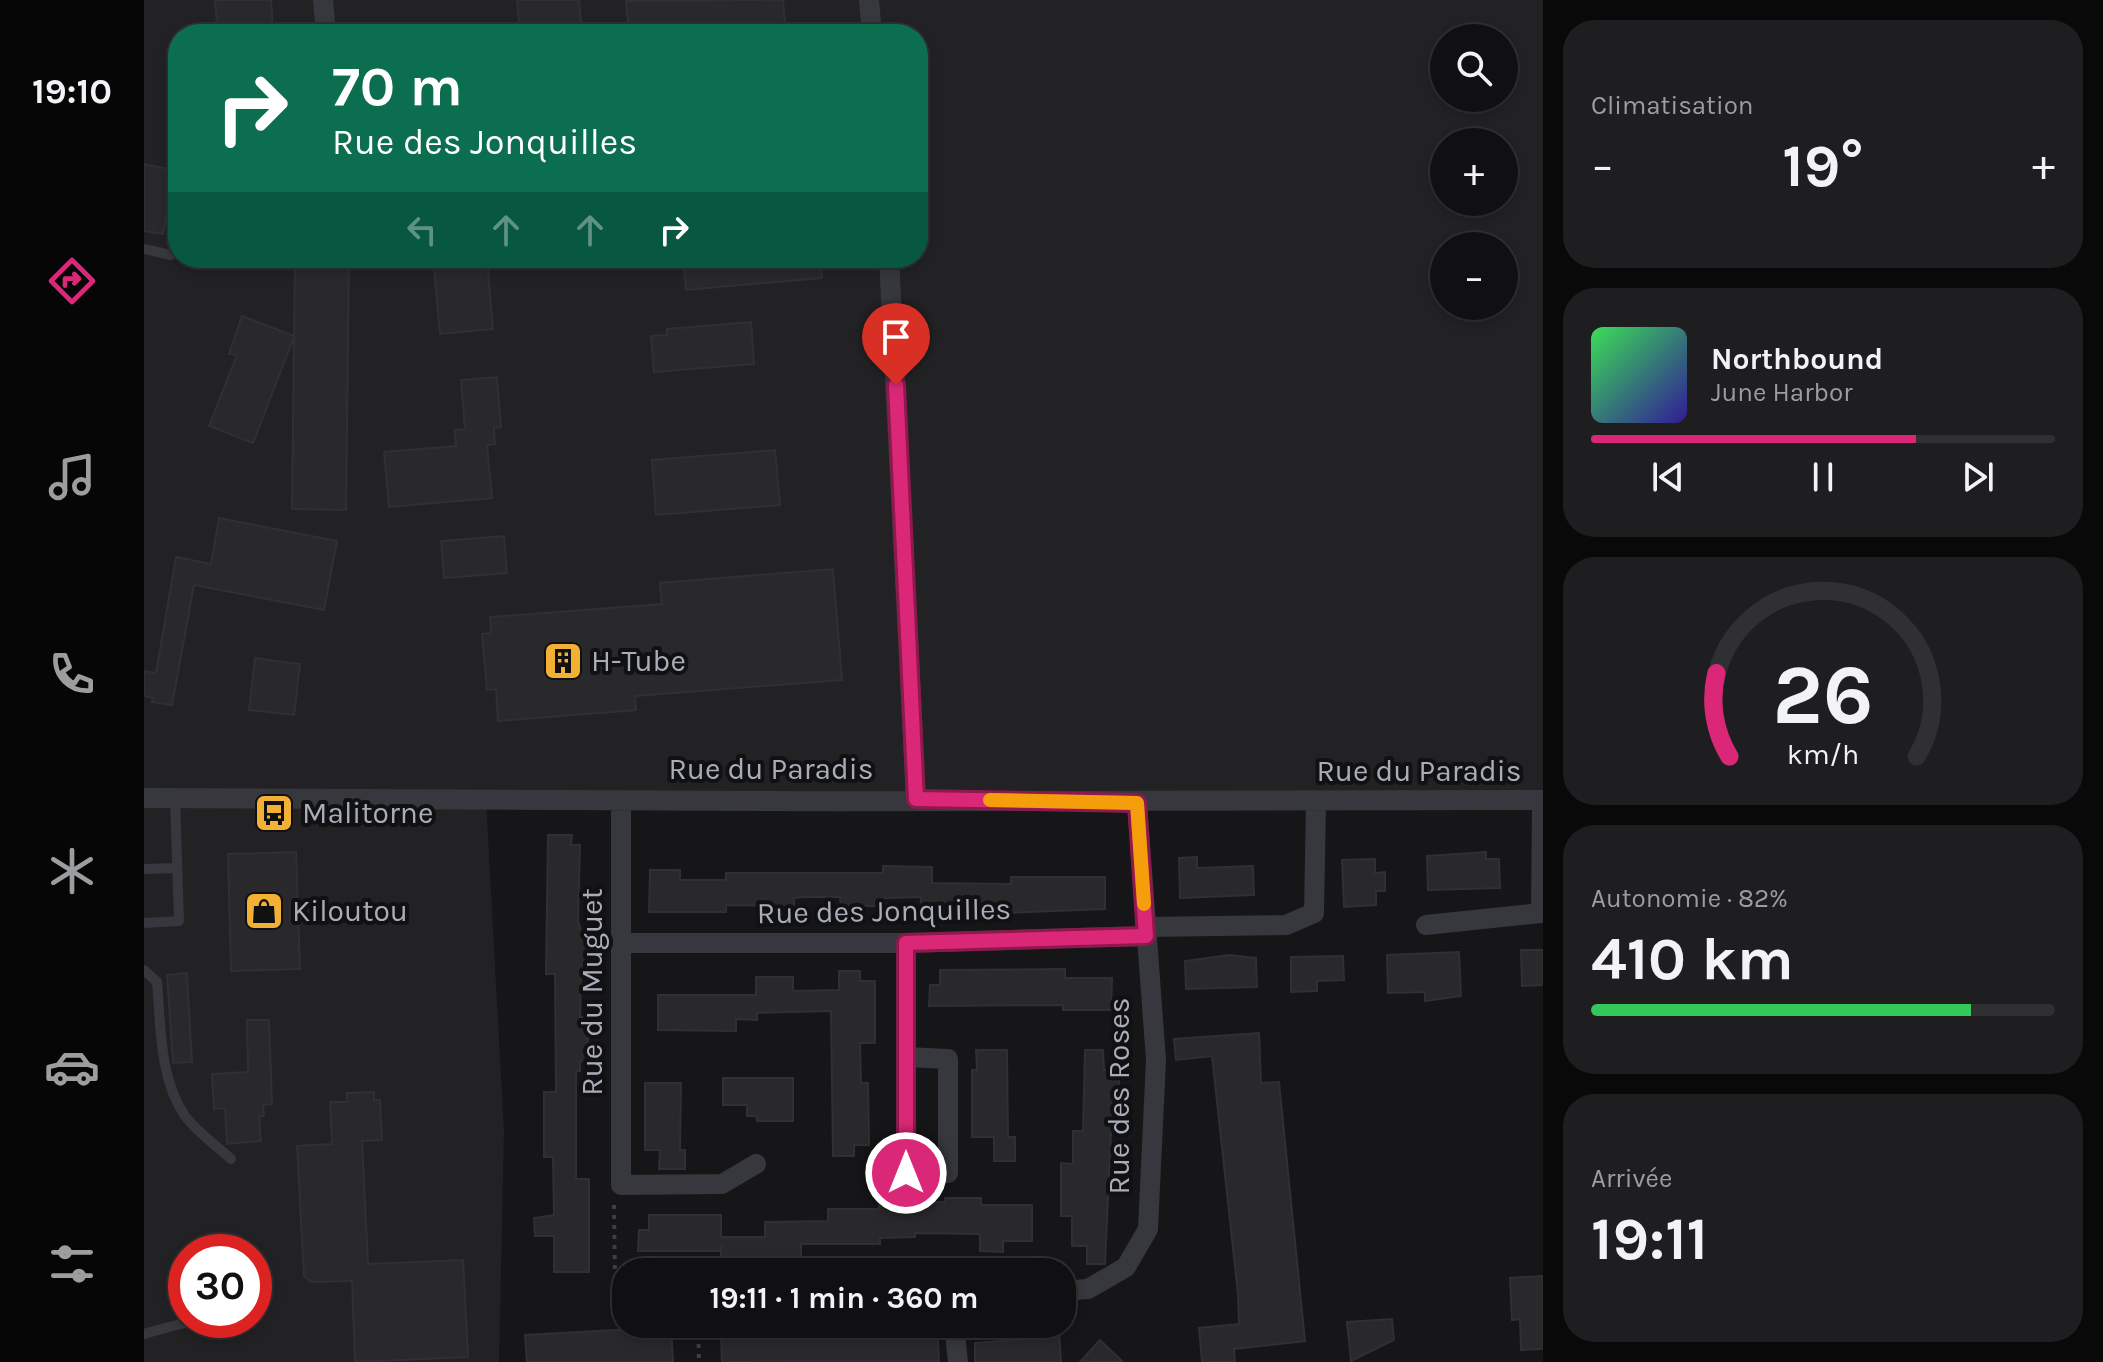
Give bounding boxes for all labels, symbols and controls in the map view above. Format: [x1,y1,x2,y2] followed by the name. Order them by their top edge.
[1430,24,1518,320] map controls
[1430,24,1518,112] button: search
[332,54,463,119] text: 70 m
[200,56,304,160] icon: right
[32,70,112,112] text: 19:10
[1591,90,1754,121] text: Climatisation
[332,121,637,163] text: Rue des Jonquilles
[1430,128,1518,216] button: +
[1782,131,1864,201] text: 19°
[1591,140,1614,191] text: −
[2032,140,2055,191] text: +
[400,208,444,252] icon: left
[484,208,528,252] icon: ahead
[568,208,612,252] icon: ahead
[652,208,696,252] icon: right
[1430,232,1518,320] button: −
[44,253,100,309] icon: directions
[862,303,930,385] pin
[874,315,918,359] icon: arrive
[1711,341,1883,377] text: Northbound
[1711,377,1853,408] text: June Harbor
[44,449,100,505] icon: music
[1646,455,1690,499] icon: previous
[1801,455,1845,499] icon: pause
[1956,455,2000,499] icon: next
[542,640,584,682] building icon: H-Tube
[591,643,686,679] place label: H-Tube
[44,646,100,702] icon: phone
[1773,647,1873,744] text: 26
[1787,738,1859,771] text: km/h
[668,751,874,787] street label: Rue du Paradis
[1316,753,1522,789] street label: Rue du Paradis
[253,792,295,834] bus stop icon: Malitorne
[302,795,433,831] place label: Malitorne
[44,843,100,899] icon: climate
[1591,883,1788,914] text: Autonomie · 82%
[574,888,610,1096] street label: Rue du Muguet
[243,890,285,932] shop icon: Kiloutou
[757,891,1011,931] street label: Rue des Jonquilles
[292,893,408,929] place label: Kiloutou
[1591,924,1794,994] text: 410 km
[1101,998,1137,1194] street label: Rue des Roses
[44,1039,100,1095] icon: car
[864,1131,948,1215] position arrow
[1591,1163,1672,1194] text: Arrivée
[1591,1204,1708,1274] text: 19:11
[168,1234,272,1338] speed limit sign: 30
[44,1236,100,1292] icon: filters
[710,1280,978,1316] text: 19:11 · 1 min · 360 m

